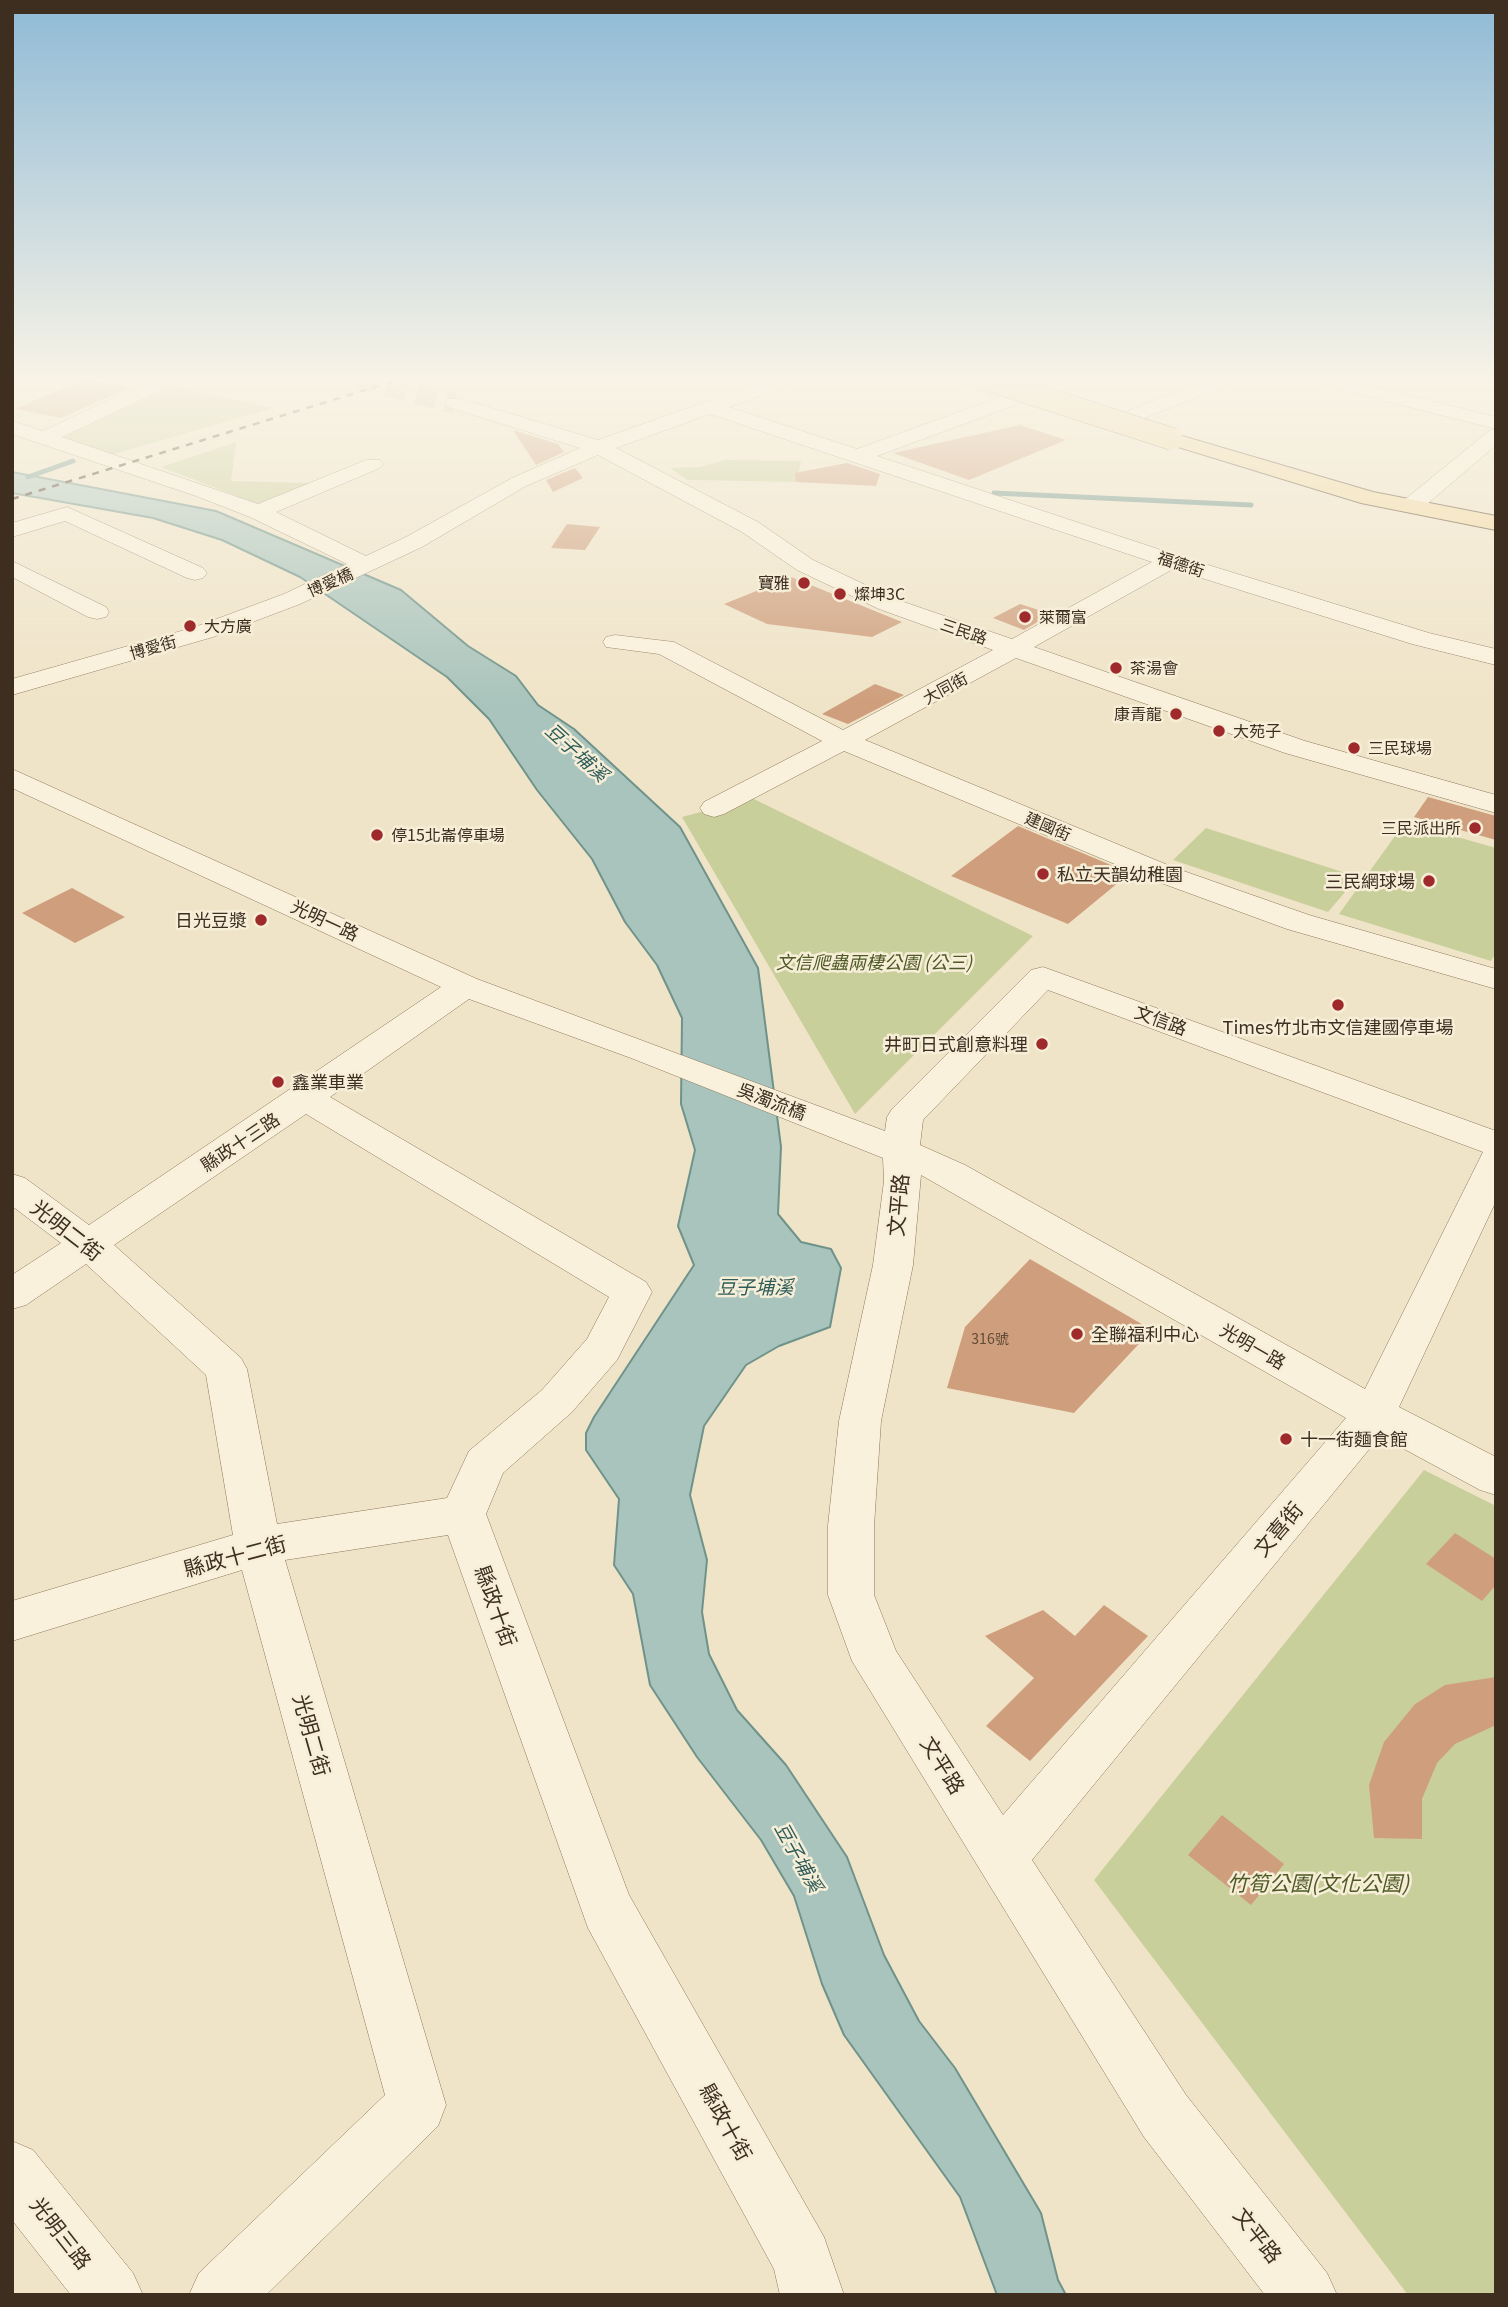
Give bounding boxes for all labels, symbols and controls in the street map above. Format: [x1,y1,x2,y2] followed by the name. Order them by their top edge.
[1155,547,1207,581] street label: 福德街
[304,563,356,601] street label: 博愛橋
[758,573,790,593] place label: 寶雅
[796,575,812,591] marker: 寶雅
[854,584,905,604] place label: 燦坤3C
[832,586,848,602] marker: 燦坤3C
[1039,607,1087,627] place label: 萊爾富
[1017,609,1033,625] marker: 萊爾富
[938,614,990,648] street label: 三民路
[204,616,252,636] place label: 大方廣
[182,618,198,634] marker: 大方廣
[127,631,179,663] street label: 博愛街
[1130,658,1178,678] place label: 茶湯會
[1108,660,1124,676] marker: 茶湯會
[919,668,971,708] street label: 大同街
[1114,704,1162,724] place label: 康青龍
[1168,706,1184,722] marker: 康青龍
[541,718,613,786] water label: 豆子埔溪
[1233,721,1281,741] place label: 大苑子
[1211,723,1227,739] marker: 大苑子
[1368,738,1432,758] place label: 三民球場
[1346,740,1362,756] marker: 三民球場
[1022,808,1074,844] street label: 建國街
[1381,818,1461,838] place label: 三民派出所
[1467,820,1483,836] marker: 三民派出所
[391,825,505,845] place label: 停15北崙停車場
[369,827,385,843] marker: 停15北崙停車場
[1057,863,1183,885] place label: 私立天韻幼稚園
[1035,866,1051,882] marker: 私立天韻幼稚園
[1325,870,1415,892] place label: 三民網球場
[1421,873,1437,889] marker: 三民網球場
[288,895,362,945] street label: 光明一路
[175,909,247,931] place label: 日光豆漿
[253,912,269,928] marker: 日光豆漿
[776,951,972,973] park label: 文信爬蟲兩棲公園 (公三)
[1330,997,1346,1013] marker: Times竹北市文信建國停車場
[1132,1001,1190,1039] street label: 文信路
[1223,1016,1453,1038] place label: Times竹北市文信建國停車場
[884,1033,1028,1055] place label: 井町日式創意料理
[1034,1036,1050,1052] marker: 井町日式創意料理
[292,1071,364,1093] place label: 鑫業車業
[270,1074,286,1090] marker: 鑫業車業
[735,1078,809,1124] street label: 吳濁流橋
[197,1108,283,1176] street label: 縣政十三路
[883,1173,913,1237] street label: 文平路
[26,1194,108,1266] street label: 光明二街
[717,1276,793,1298] water label: 豆子埔溪
[1216,1319,1290,1373] street label: 光明一路
[1091,1323,1199,1345] place label: 全聯福利中心
[1069,1326,1085,1342] marker: 全聯福利中心
[971,1331,1009,1347] house number: 316號
[1300,1428,1408,1450] place label: 十一街麵食館
[1278,1431,1294,1447] marker: 十一街麵食館
[1248,1497,1308,1561] street label: 文喜街
[181,1530,289,1582] street label: 縣政十二街
[470,1562,522,1650] street label: 縣政十街
[288,1691,336,1779] street label: 光明二街
[916,1732,970,1798] street label: 文平路
[771,1818,827,1896] water label: 豆子埔溪
[1227,1870,1409,1896] park label: 竹筍公園(文化公園)
[695,2079,757,2165] street label: 縣政十街
[25,2192,97,2274] street label: 光明三路
[1229,2202,1287,2268] street label: 文平路

